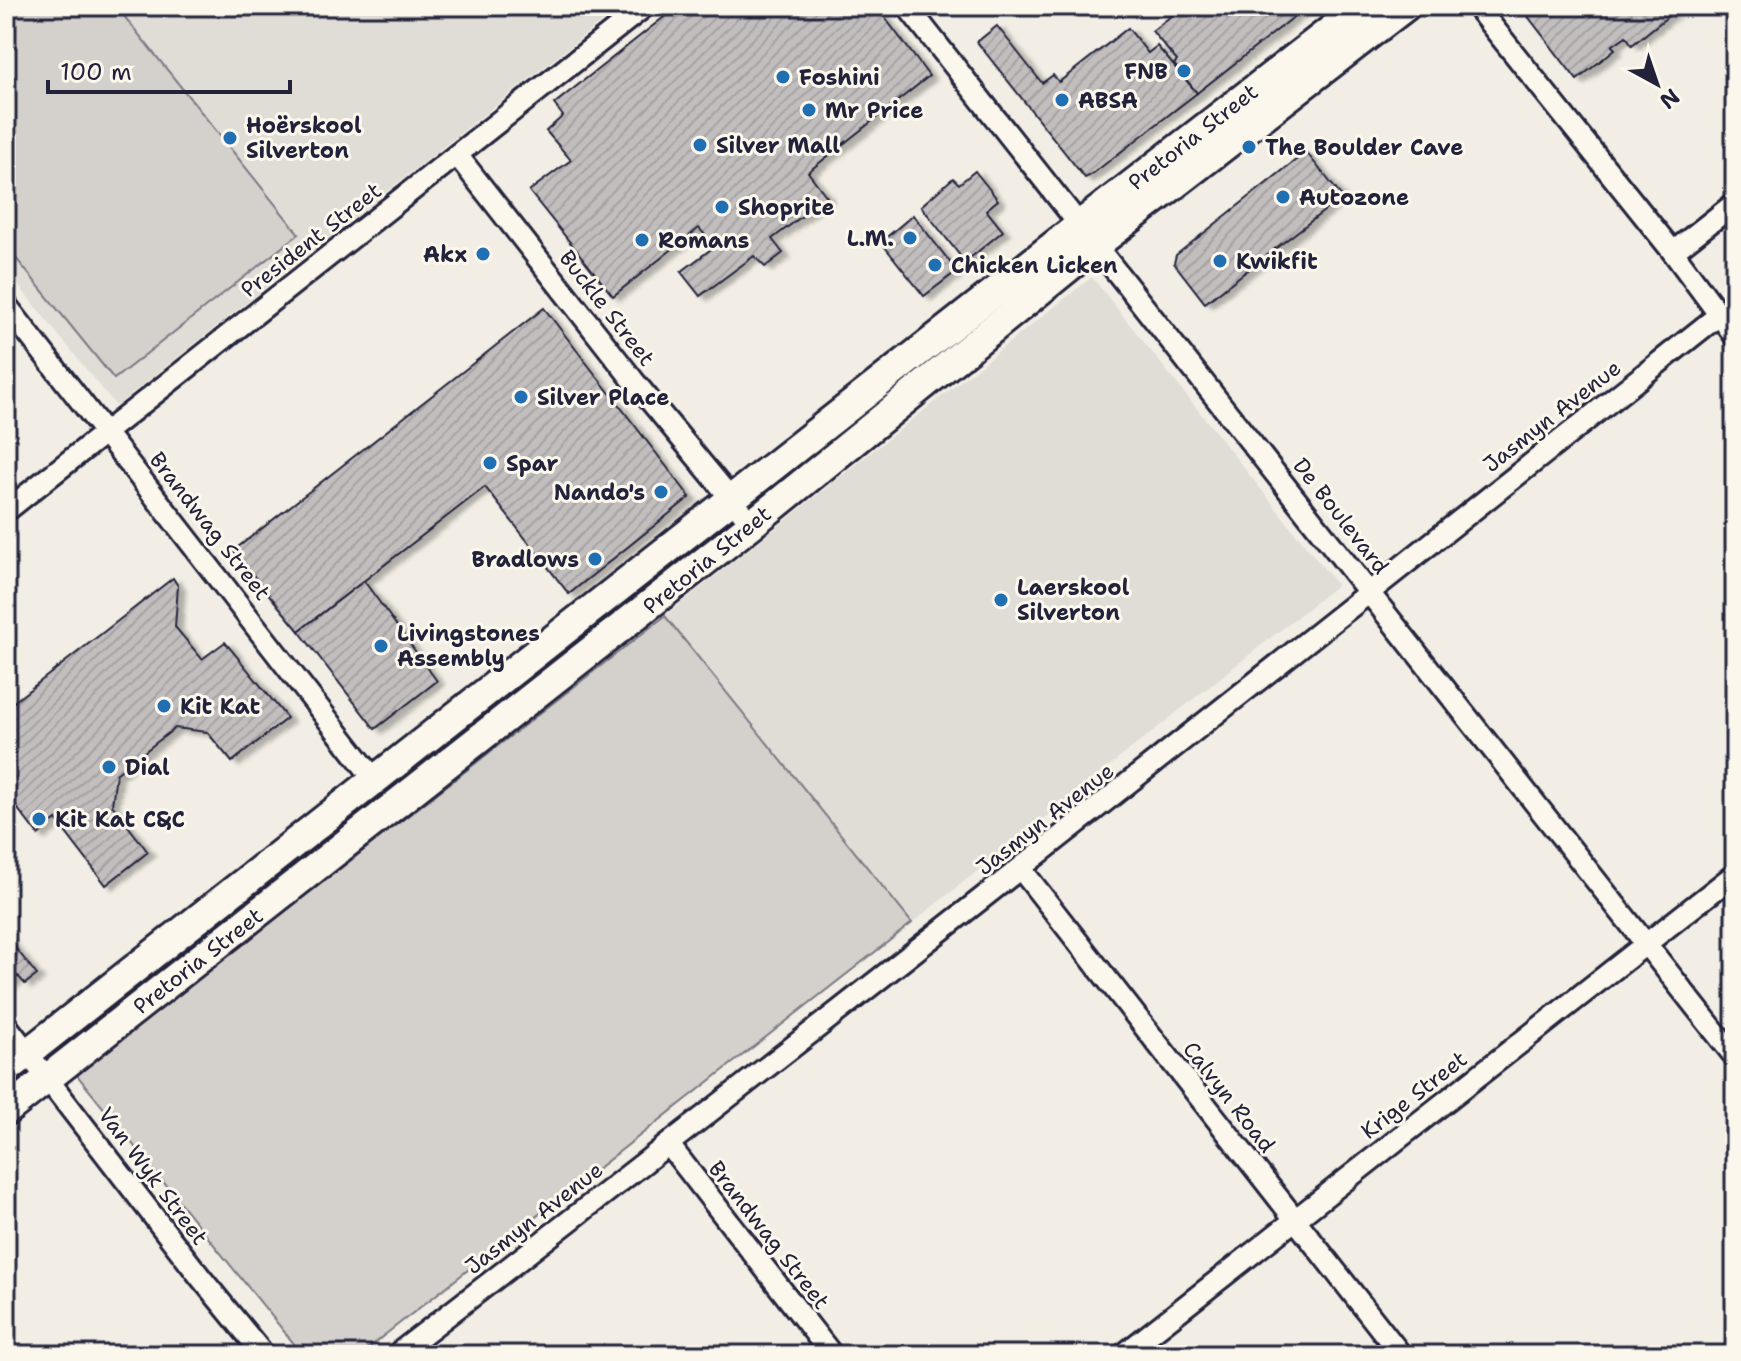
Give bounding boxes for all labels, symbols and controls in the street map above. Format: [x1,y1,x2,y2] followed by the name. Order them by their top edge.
[48,44,290,94] scale bar
[1617,44,1697,124] north arrow
[60,56,132,88] text: 100 m
[1124,57,1168,86] place label: FNB
[1175,62,1193,80] marker: FNB
[799,63,880,92] place label: Foshini
[774,68,792,86] marker: Foshini
[1122,77,1264,197] street label: Pretoria Street
[1654,82,1686,116] text: N
[1078,86,1138,115] place label: ABSA
[1053,91,1071,109] marker: ABSA
[825,96,923,125] place label: Mr Price
[800,101,818,119] marker: Mr Price
[246,111,362,165] place label: Hoërskool Silverton
[221,129,239,147] marker: Hoërskool Silverton
[716,131,840,160] place label: Silver Mall
[1265,133,1463,162] place label: The Boulder Cave
[691,136,709,154] marker: Silver Mall
[1240,138,1258,156] marker: The Boulder Cave
[235,176,387,304] street label: President Street
[1299,183,1409,212] place label: Autozone
[1274,188,1292,206] marker: Autozone
[738,193,835,222] place label: Shoprite
[713,198,731,216] marker: Shoprite
[847,224,894,253] place label: L.M.
[658,226,749,255] place label: Romans
[901,229,919,247] marker: L.M.
[633,231,651,249] marker: Romans
[423,240,467,269] place label: Akx
[553,244,661,372] street label: Buckle Street
[474,245,492,263] marker: Akx
[1236,247,1318,276] place label: Kwikfit
[951,251,1118,280] place label: Chicken Licken
[1211,252,1229,270] marker: Kwikfit
[926,256,944,274] marker: Chicken Licken
[1477,353,1627,479] street label: Jasmyn Avenue
[537,383,669,412] place label: Silver Place
[512,388,530,406] marker: Silver Place
[143,446,277,606] street label: Brandwag Street
[506,449,559,478] place label: Spar
[1287,452,1396,580] street label: De Boulevard
[481,454,499,472] marker: Spar
[554,478,645,507] place label: Nando's
[652,483,670,501] marker: Nando's
[637,499,777,621] street label: Pretoria Street
[472,545,579,574] place label: Bradlows
[586,550,604,568] marker: Bradlows
[1017,573,1130,627] place label: Laerskool Silverton
[992,591,1010,609] marker: Laerskool Silverton
[397,619,540,673] place label: Livingstones Assembly
[372,637,390,655] marker: Livingstones Assembly
[180,692,261,721] place label: Kit Kat
[155,697,173,715] marker: Kit Kat
[125,753,170,782] place label: Dial
[970,756,1120,882] street label: Jasmyn Avenue
[100,758,118,776] marker: Dial
[55,805,185,834] place label: Kit Kat C&C
[30,810,48,828] marker: Kit Kat C&C
[127,901,269,1021] street label: Pretoria Street
[1176,1035,1282,1159] street label: Calvyn Road
[1355,1045,1473,1145] street label: Krige Street
[92,1101,214,1251] street label: Van Wyk Street
[459,1155,609,1281] street label: Jasmyn Avenue
[702,1155,836,1315] street label: Brandwag Street

